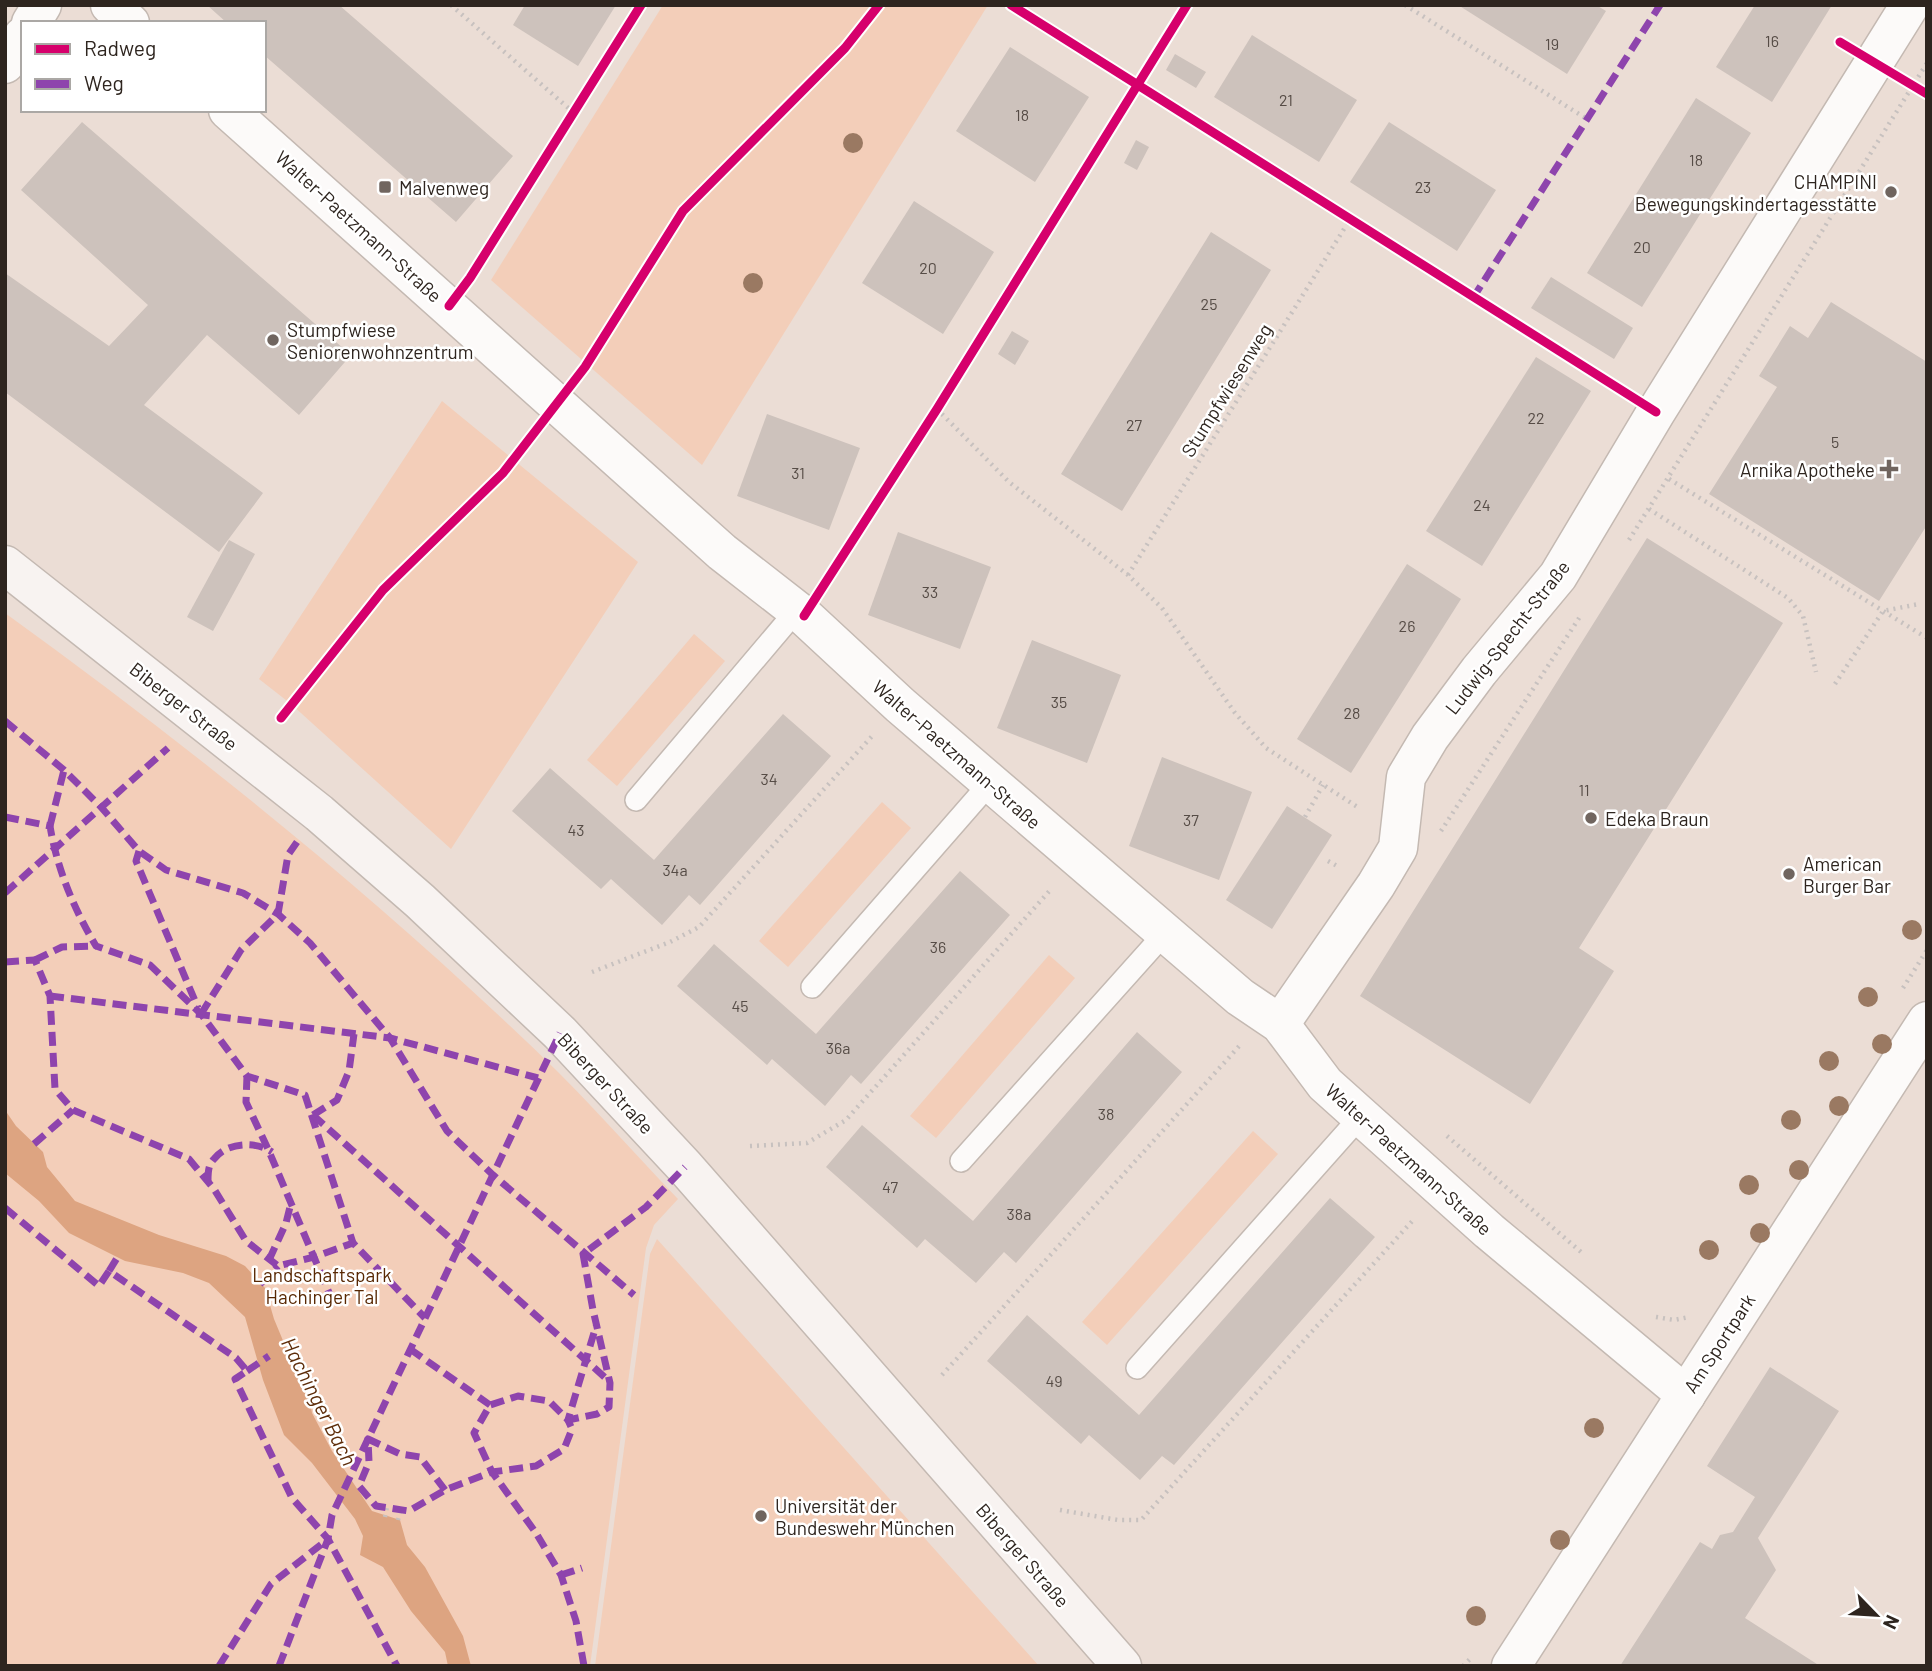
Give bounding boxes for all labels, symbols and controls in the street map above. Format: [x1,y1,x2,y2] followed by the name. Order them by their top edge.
[21,21,266,112] legend
[1765,31,1779,50] house number: 16
[1545,34,1559,53] house number: 19
[84,35,156,60] text: Radweg
[84,70,124,95] text: Weg
[1279,90,1293,109] house number: 21
[1015,105,1029,124] house number: 18
[271,145,447,307] street label: Walter-Paetzmann-Straße
[1689,150,1703,169] house number: 18
[1635,170,1877,215] place label: CHAMPINI Bewegungskindertagesstätte
[399,176,489,199] place label: Malvenweg
[1415,177,1431,196] house number: 23
[377,179,393,195] marker: Malvenweg
[1883,184,1899,200] marker: CHAMPINI Bewegungskindertagesstätte
[1633,237,1651,256] house number: 20
[919,258,937,277] house number: 20
[1201,294,1217,313] house number: 25
[287,318,473,363] place label: Stumpfwiese Seniorenwohnzentrum
[1176,319,1276,461] street label: Stumpfwiesenweg
[265,332,281,348] marker: Stumpfwiese Seniorenwohnzentrum
[1527,408,1545,427] house number: 22
[1126,415,1142,434] house number: 27
[1831,432,1839,451] house number: 5
[1740,458,1875,481] place label: Arnika Apotheke
[1881,461,1897,477] marker: Arnika Apotheke
[791,463,805,482] house number: 31
[1473,495,1491,514] house number: 24
[1440,556,1574,718] street label: Ludwig-Specht-Straße
[922,582,938,601] house number: 33
[1399,616,1415,635] house number: 26
[126,657,242,755] street label: Biberger Straße
[868,675,1046,833] street label: Walter-Paetzmann-Straße
[1051,692,1067,711] house number: 35
[1344,703,1360,722] house number: 28
[760,769,778,788] house number: 34
[1578,780,1590,799] house number: 11
[1605,807,1709,830] place label: Edeka Braun
[1183,810,1199,829] house number: 37
[1583,810,1599,826] marker: Edeka Braun
[567,820,585,839] house number: 43
[1803,852,1891,897] place label: American Burger Bar
[662,860,688,879] house number: 34a
[1781,866,1797,882] marker: American Burger Bar
[930,937,946,956] house number: 36
[731,996,749,1015] house number: 45
[553,1028,659,1138] street label: Biberger Straße
[826,1038,850,1057] house number: 36a
[1321,1078,1497,1240] street label: Walter-Paetzmann-Straße
[1098,1104,1114,1123] house number: 38
[882,1177,898,1196] house number: 47
[1007,1204,1031,1223] house number: 38a
[252,1263,392,1308] park label: Landschaftspark Hachinger Tal
[1678,1289,1760,1397] street label: Am Sportpark
[277,1333,363,1469] water label: Hachinger Bach
[1045,1371,1063,1390] house number: 49
[775,1494,955,1539] place label: Universität der Bundeswehr München
[972,1498,1074,1612] street label: Biberger Straße
[753,1508,769,1524] marker: Universität der Bundeswehr München
[1841,1580,1911,1650] north arrow
[1879,1612,1905,1633] text: N

